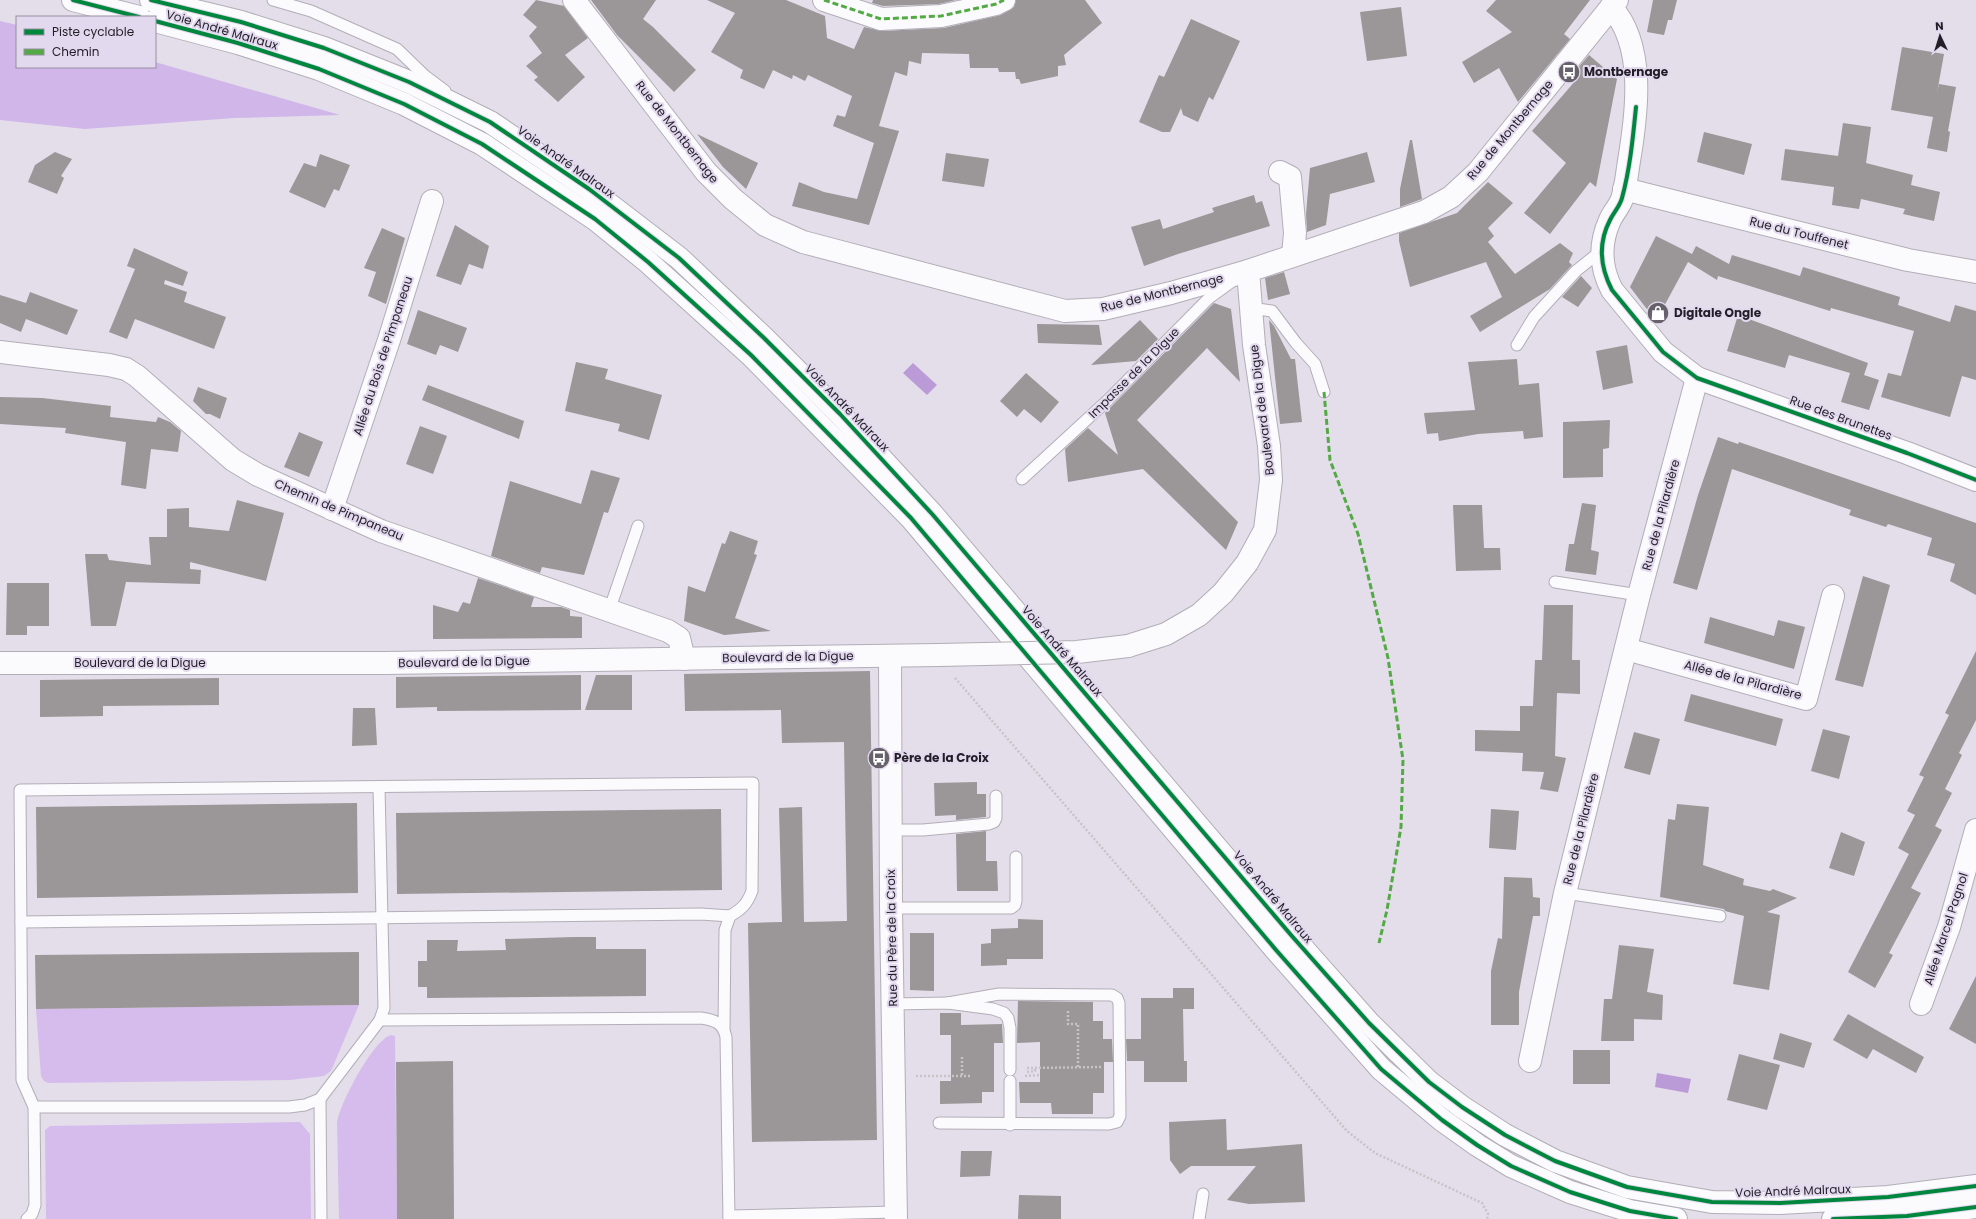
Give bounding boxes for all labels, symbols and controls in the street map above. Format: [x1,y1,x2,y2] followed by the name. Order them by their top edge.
[164,5,280,54] street label: Voie André Malraux
[16,16,156,68] legend
[1920,16,1960,56] north arrow
[1935,18,1944,34] text: N
[52,23,134,40] text: Piste cyclable
[52,43,99,60] text: Chemin
[1556,59,1582,85] bus stop icon: Montbernage
[1584,63,1669,80] place label: Montbernage
[1463,76,1557,183] street label: Rue de Montbernage
[632,77,723,186] street label: Rue de Montbernage
[514,121,619,202] street label: Voie André Malraux
[1748,212,1850,253] street label: Rue du Touffenet
[1099,269,1225,316] street label: Rue de Montbernage
[349,274,416,438] street label: Allée du Bois de Pimpaneau
[1645,300,1671,326] shop icon: Digitale Ongle
[1674,304,1762,321] place label: Digitale Ongle
[1084,323,1183,422] street label: Impasse de la Digue
[1245,344,1278,476] street label: Boulevard de la Digue
[801,360,894,455] street label: Voie André Malraux
[1788,391,1895,444] street label: Rue des Brunettes
[1637,457,1684,572] street label: Rue de la Pilardière
[272,475,406,544] street label: Chemin de Pimpaneau
[1018,601,1107,700] street label: Voie André Malraux
[722,647,854,666] street label: Boulevard de la Digue
[398,652,530,671] street label: Boulevard de la Digue
[74,654,206,671] street label: Boulevard de la Digue
[1683,656,1804,703] street label: Allée de la Pilardière
[866,745,892,771] bus stop icon: Père de la Croix
[894,749,990,766] place label: Père de la Croix
[1558,771,1603,886] street label: Rue de la Pilardière
[1230,847,1317,947] street label: Voie André Malraux
[882,869,901,1007] street label: Rue du Père de la Croix
[1919,870,1972,987] street label: Allée Marcel Pagnol
[1735,1180,1851,1201] street label: Voie André Malraux

